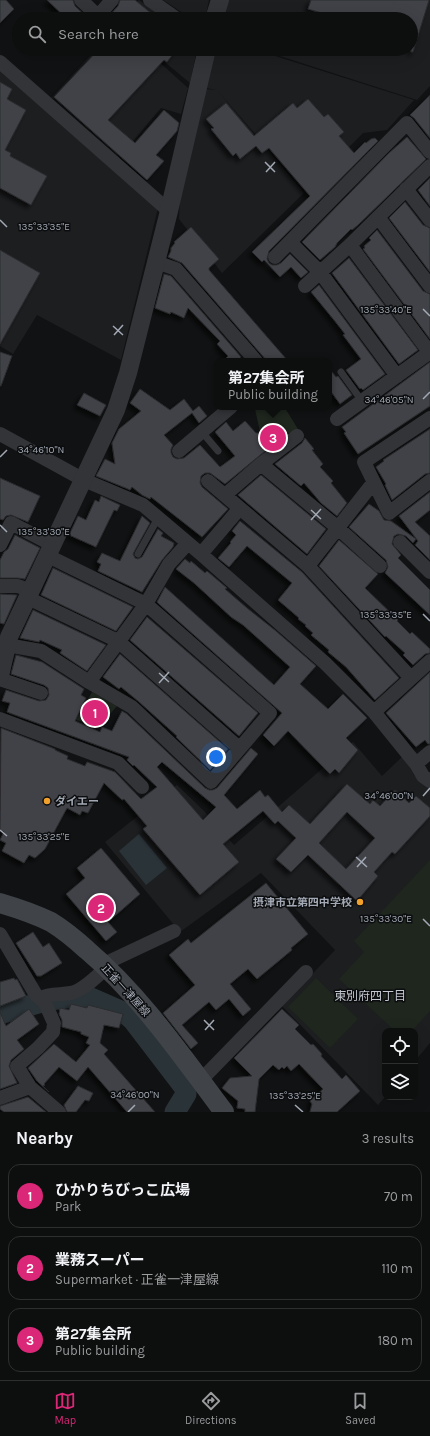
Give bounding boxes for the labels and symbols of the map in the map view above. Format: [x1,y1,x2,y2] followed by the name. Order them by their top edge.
[18,221,70,233] text: 135°33'35"E
[360,304,412,316] text: 135°33'40"E
[364,394,414,406] text: 34°46'05"N
[260,423,286,453] pin: 3
[18,444,64,456] text: 34°46'10"N
[18,526,70,538] text: 135°33'30"E
[360,609,412,621] text: 135°33'35"E
[82,698,108,728] pin: 1
[206,747,226,767] your location
[364,790,414,802] text: 34°46'00"N
[55,795,99,808] place label: ダイエー
[42,796,52,806] marker: ダイエー
[18,831,70,843] text: 135°33'25"E
[88,893,114,923] pin: 2
[253,896,352,909] place label: 摂津市立第四中学校
[355,897,365,907] marker: 摂津市立第四中学校
[360,913,412,925] text: 135°33'30"E
[99,961,153,1019] street label: 正雀一津屋線
[334,989,406,1003] district label: 東別府四丁目
[110,1089,160,1101] text: 34°46'00"N
[269,1090,321,1102] text: 135°33'25"E

